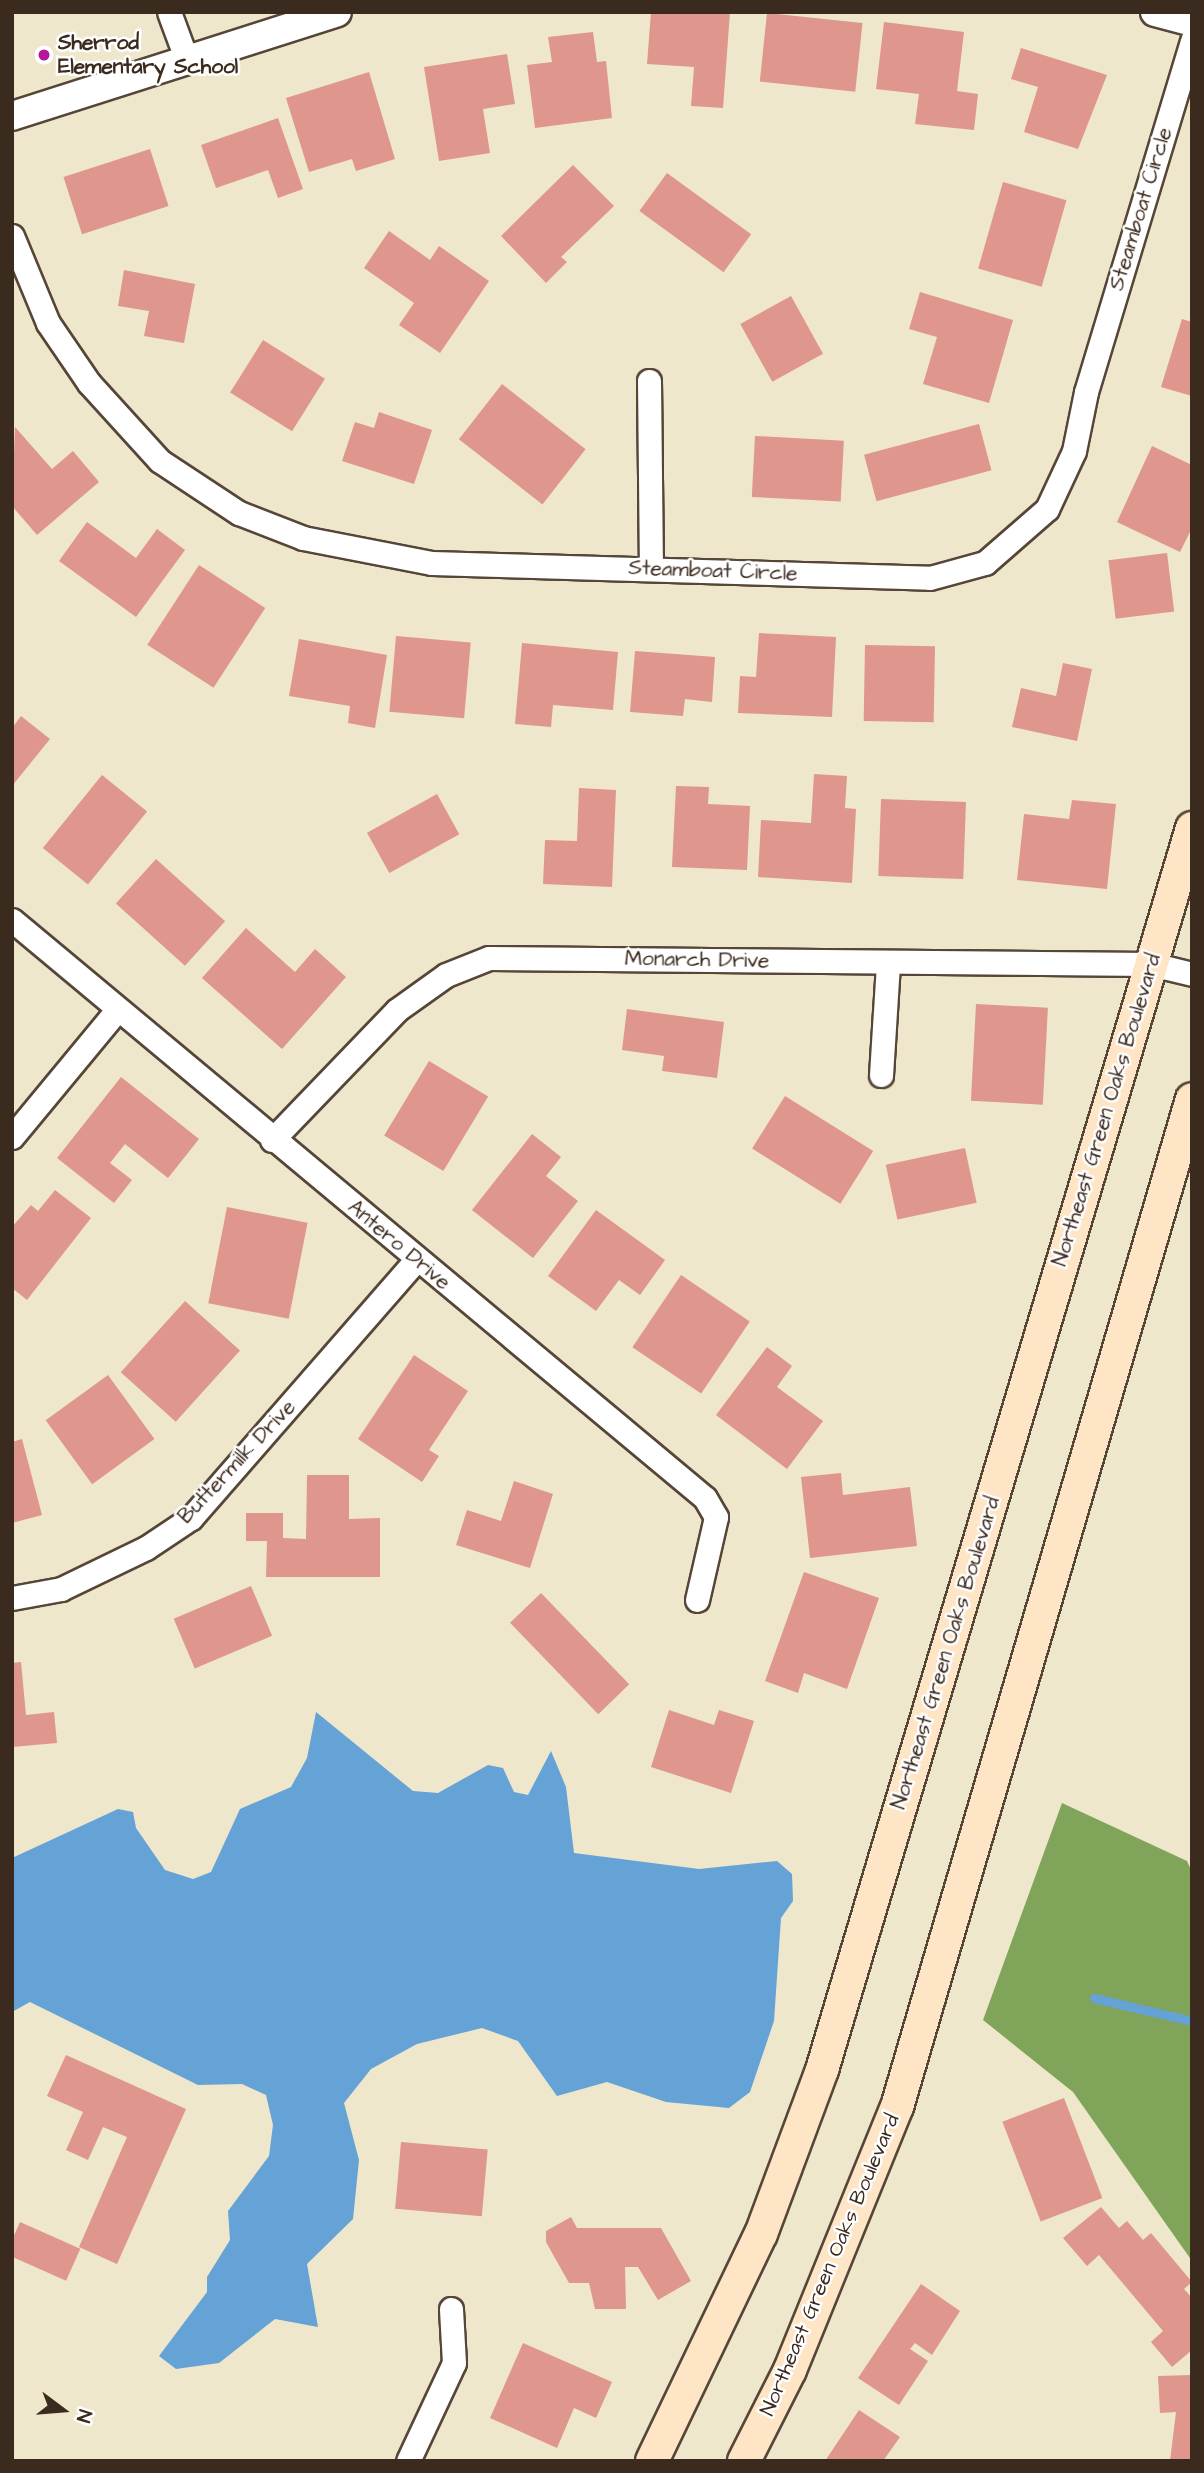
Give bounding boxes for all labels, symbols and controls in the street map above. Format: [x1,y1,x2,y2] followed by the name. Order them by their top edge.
[58,30,238,80] place label: Sherrod Elementary School
[36,47,52,63] marker: Sherrod Elementary School
[1104,124,1178,294] street label: Steamboat Circle
[628,555,798,587] street label: Steamboat Circle
[624,946,770,974] street label: Monarch Drive
[1047,951,1167,1269] street label: Northeast Green Oaks Boulevard
[343,1195,455,1295] street label: Antero Drive
[173,1395,301,1529] street label: Buttermilk Drive
[886,1494,1006,1812] street label: Northeast Green Oaks Boulevard
[755,2110,905,2420] street label: Northeast Green Oaks Boulevard
[28,2375,98,2445] north arrow
[69,2406,98,2425] text: N

